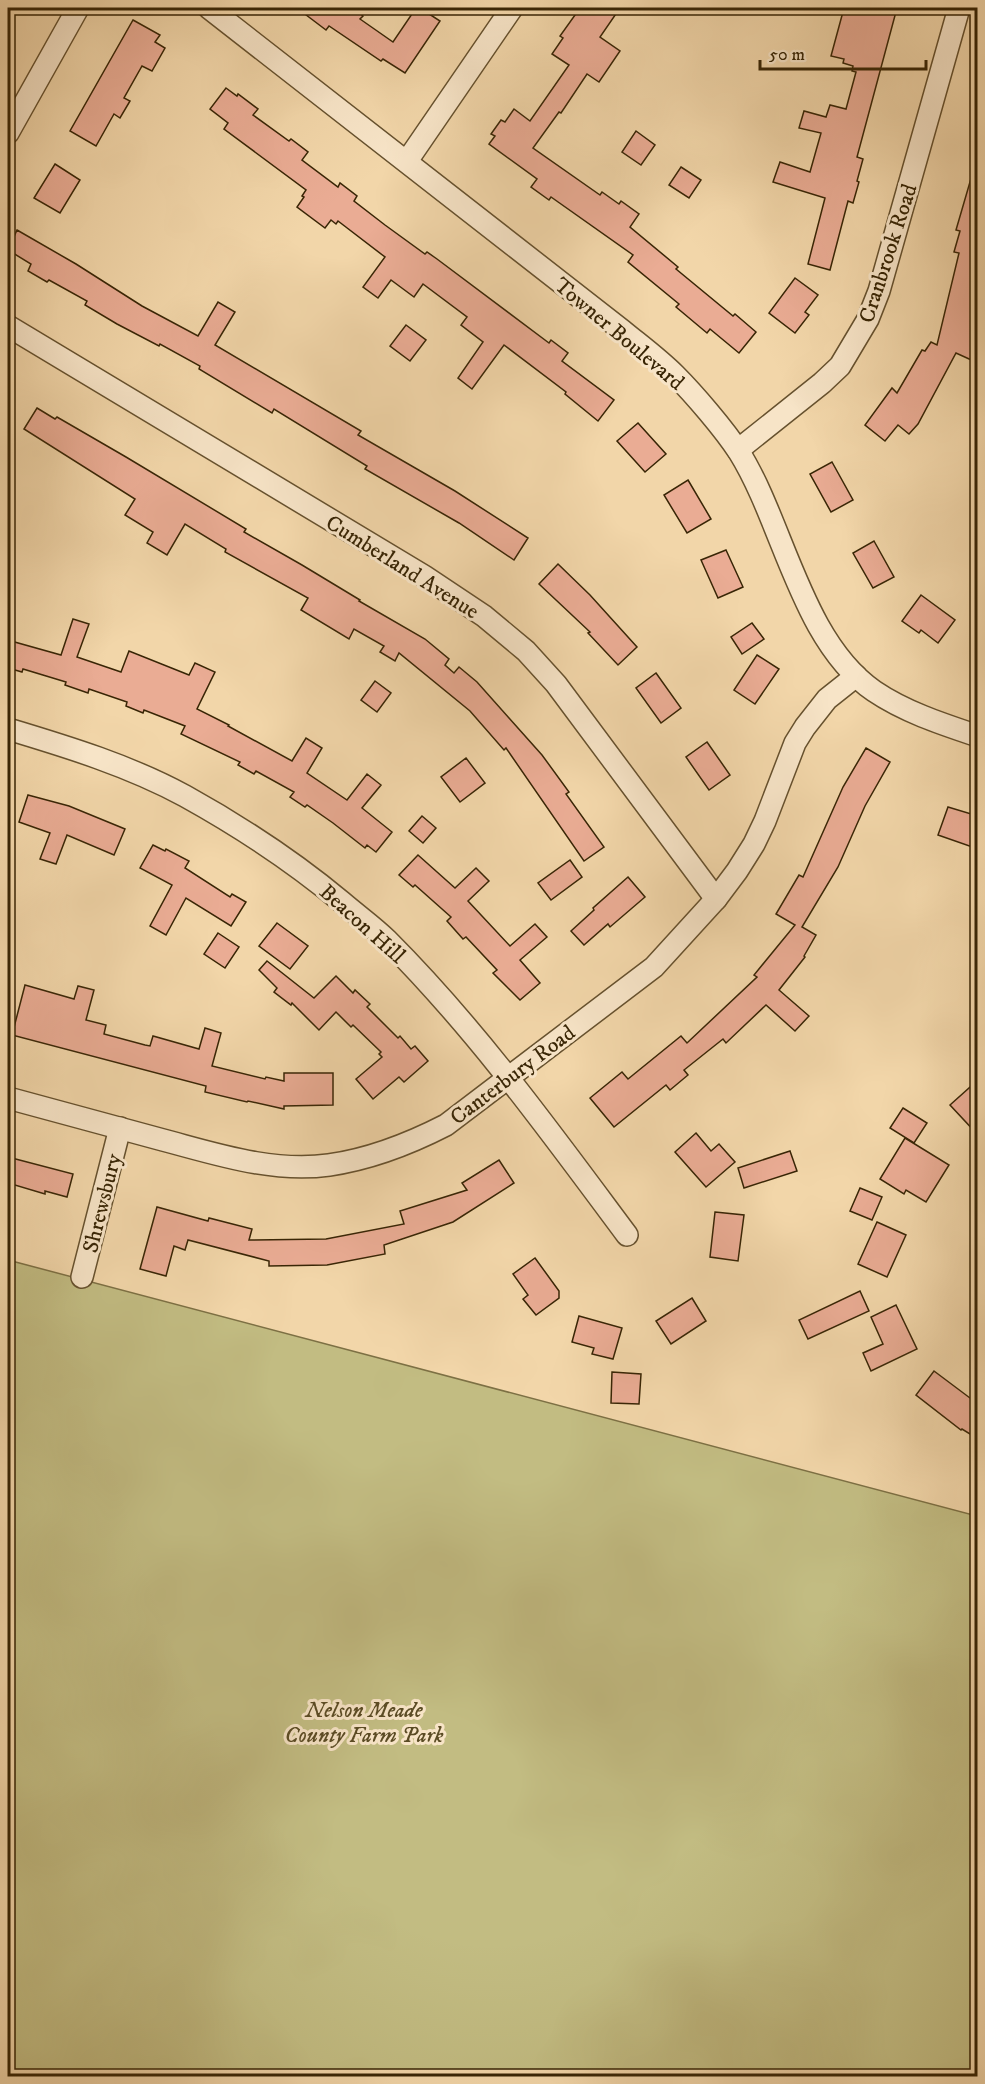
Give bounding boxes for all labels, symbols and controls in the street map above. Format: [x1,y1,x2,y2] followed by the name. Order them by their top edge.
[760,33,926,71] scale bar
[769,44,805,66] text: 50 m
[853,181,924,326] street label: Cranbrook Road
[549,272,690,396] street label: Towner Boulevard
[321,509,484,625] street label: Cumberland Avenue
[314,879,411,970] street label: Beacon Hill
[445,1019,581,1131] street label: Canterbury Road
[77,1150,128,1256] street label: Shrewsbury
[285,1697,444,1749] park label: Nelson Meade County Farm Park

